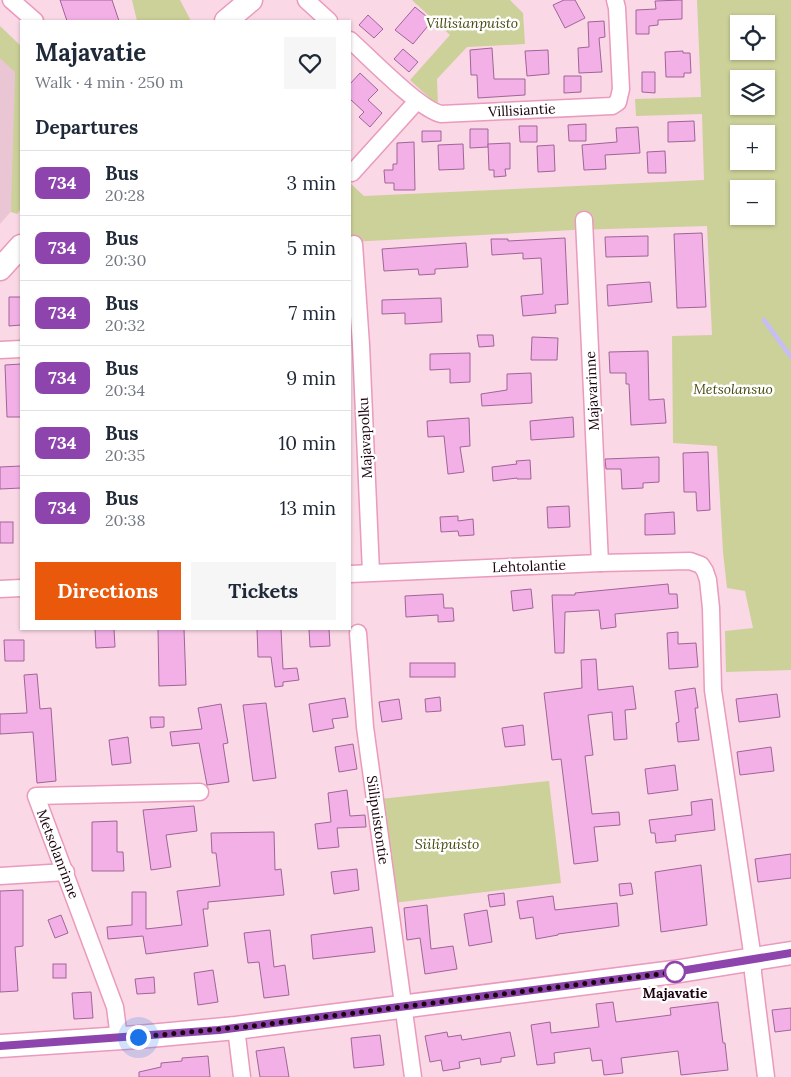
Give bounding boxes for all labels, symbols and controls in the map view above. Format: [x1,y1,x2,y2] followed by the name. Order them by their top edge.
[426,14,518,32] park label: Villisianpuisto
[730,15,775,225] map controls
[730,15,775,60] button: locate
[35,37,146,68] text: Majavatie
[284,37,336,89] button: heart
[730,70,775,115] button: layers
[35,72,183,92] text: Walk · 4 min · 250 m
[487,99,557,121] street label: Villisiantie
[35,115,138,139] text: Departures
[730,125,775,170] button: +
[105,161,138,185] text: Bus
[48,171,77,194] text: 734
[287,171,336,195] text: 3 min
[730,180,775,225] button: −
[105,185,145,205] text: 20:28
[105,226,138,250] text: Bus
[48,236,77,259] text: 734
[287,236,336,260] text: 5 min
[105,250,146,270] text: 20:30
[105,291,138,315] text: Bus
[48,301,77,324] text: 734
[288,301,336,325] text: 7 min
[105,315,145,335] text: 20:32
[581,350,603,431] street label: Majavarinne
[105,356,138,380] text: Bus
[48,366,77,389] text: 734
[286,366,336,390] text: 9 min
[105,380,145,400] text: 20:34
[693,380,773,398] park label: Metsolansuo
[354,397,376,479] street label: Majavapolku
[105,421,138,445] text: Bus
[48,431,77,454] text: 734
[278,431,336,455] text: 10 min
[105,445,145,465] text: 20:35
[105,486,138,510] text: Bus
[48,496,77,519] text: 734
[280,496,336,520] text: 13 min
[105,510,145,530] text: 20:38
[492,556,567,576] street label: Lehtolantie
[35,562,181,620] button: Directions
[191,562,336,620] button: Tickets
[363,774,393,866] street label: Siilipuistontie
[33,807,83,902] street label: Metsolanrinne
[415,835,479,853] park label: Siilipuisto
[664,961,686,983] marker: Majavatie
[643,984,708,1002] place label: Majavatie
[126,1025,151,1050] your location

